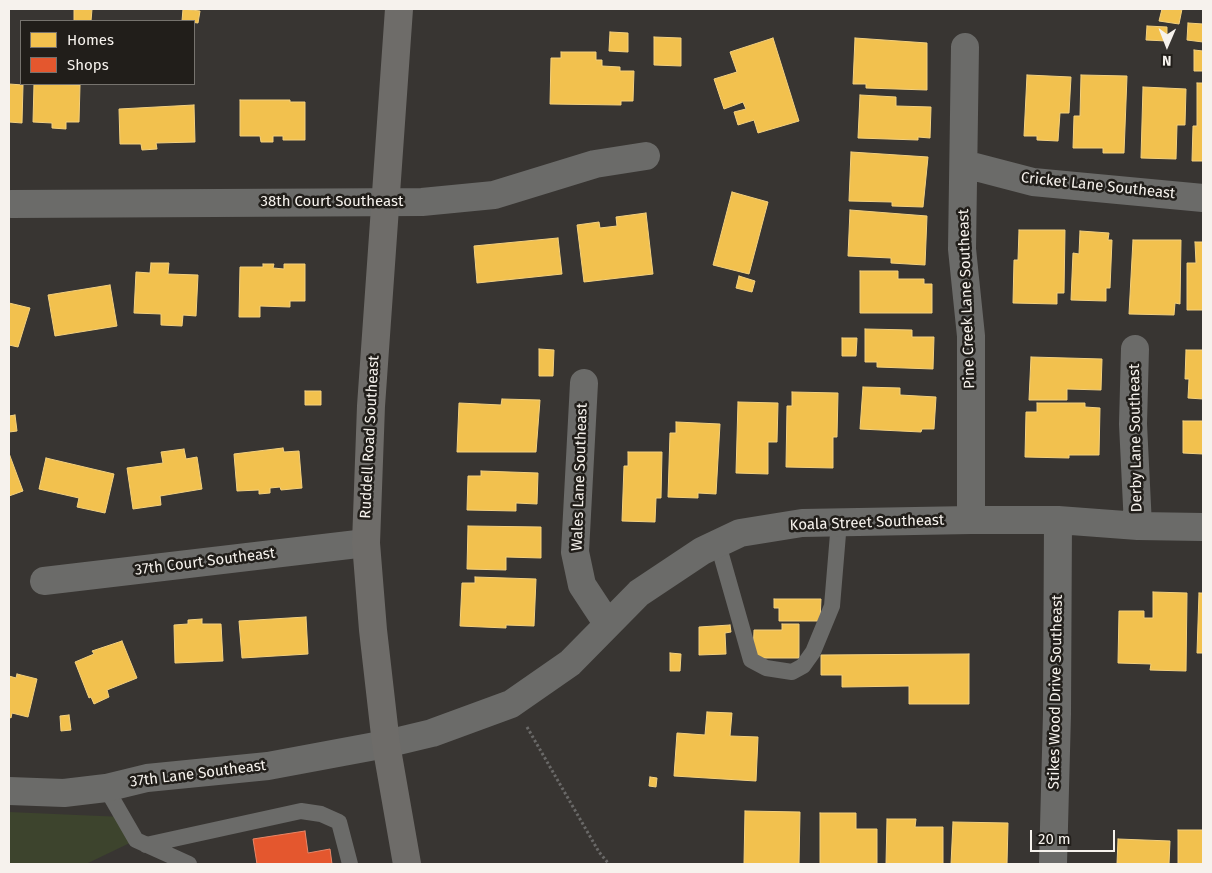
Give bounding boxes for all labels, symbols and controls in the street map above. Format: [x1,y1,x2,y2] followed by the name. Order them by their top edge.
[20,20,195,85] legend
[1142,20,1192,70] north arrow
[67,31,114,49] text: Homes
[1162,52,1172,69] text: N
[67,56,109,74] text: Shops
[1020,169,1176,203] street label: Cricket Lane Southeast
[260,193,404,211] street label: 38th Court Southeast
[955,209,979,389] street label: Pine Creek Lane Southeast
[357,355,383,519] street label: Ruddell Road Southeast
[1126,364,1146,512] street label: Derby Lane Southeast
[568,403,592,551] street label: Wales Lane Southeast
[789,511,945,535] street label: Koala Street Southeast
[134,544,276,580] street label: 37th Court Southeast
[1045,595,1067,789] street label: Stikes Wood Drive Southeast
[129,757,267,791] street label: 37th Lane Southeast
[1032,820,1117,852] scale bar
[1038,830,1071,848] text: 20 m

